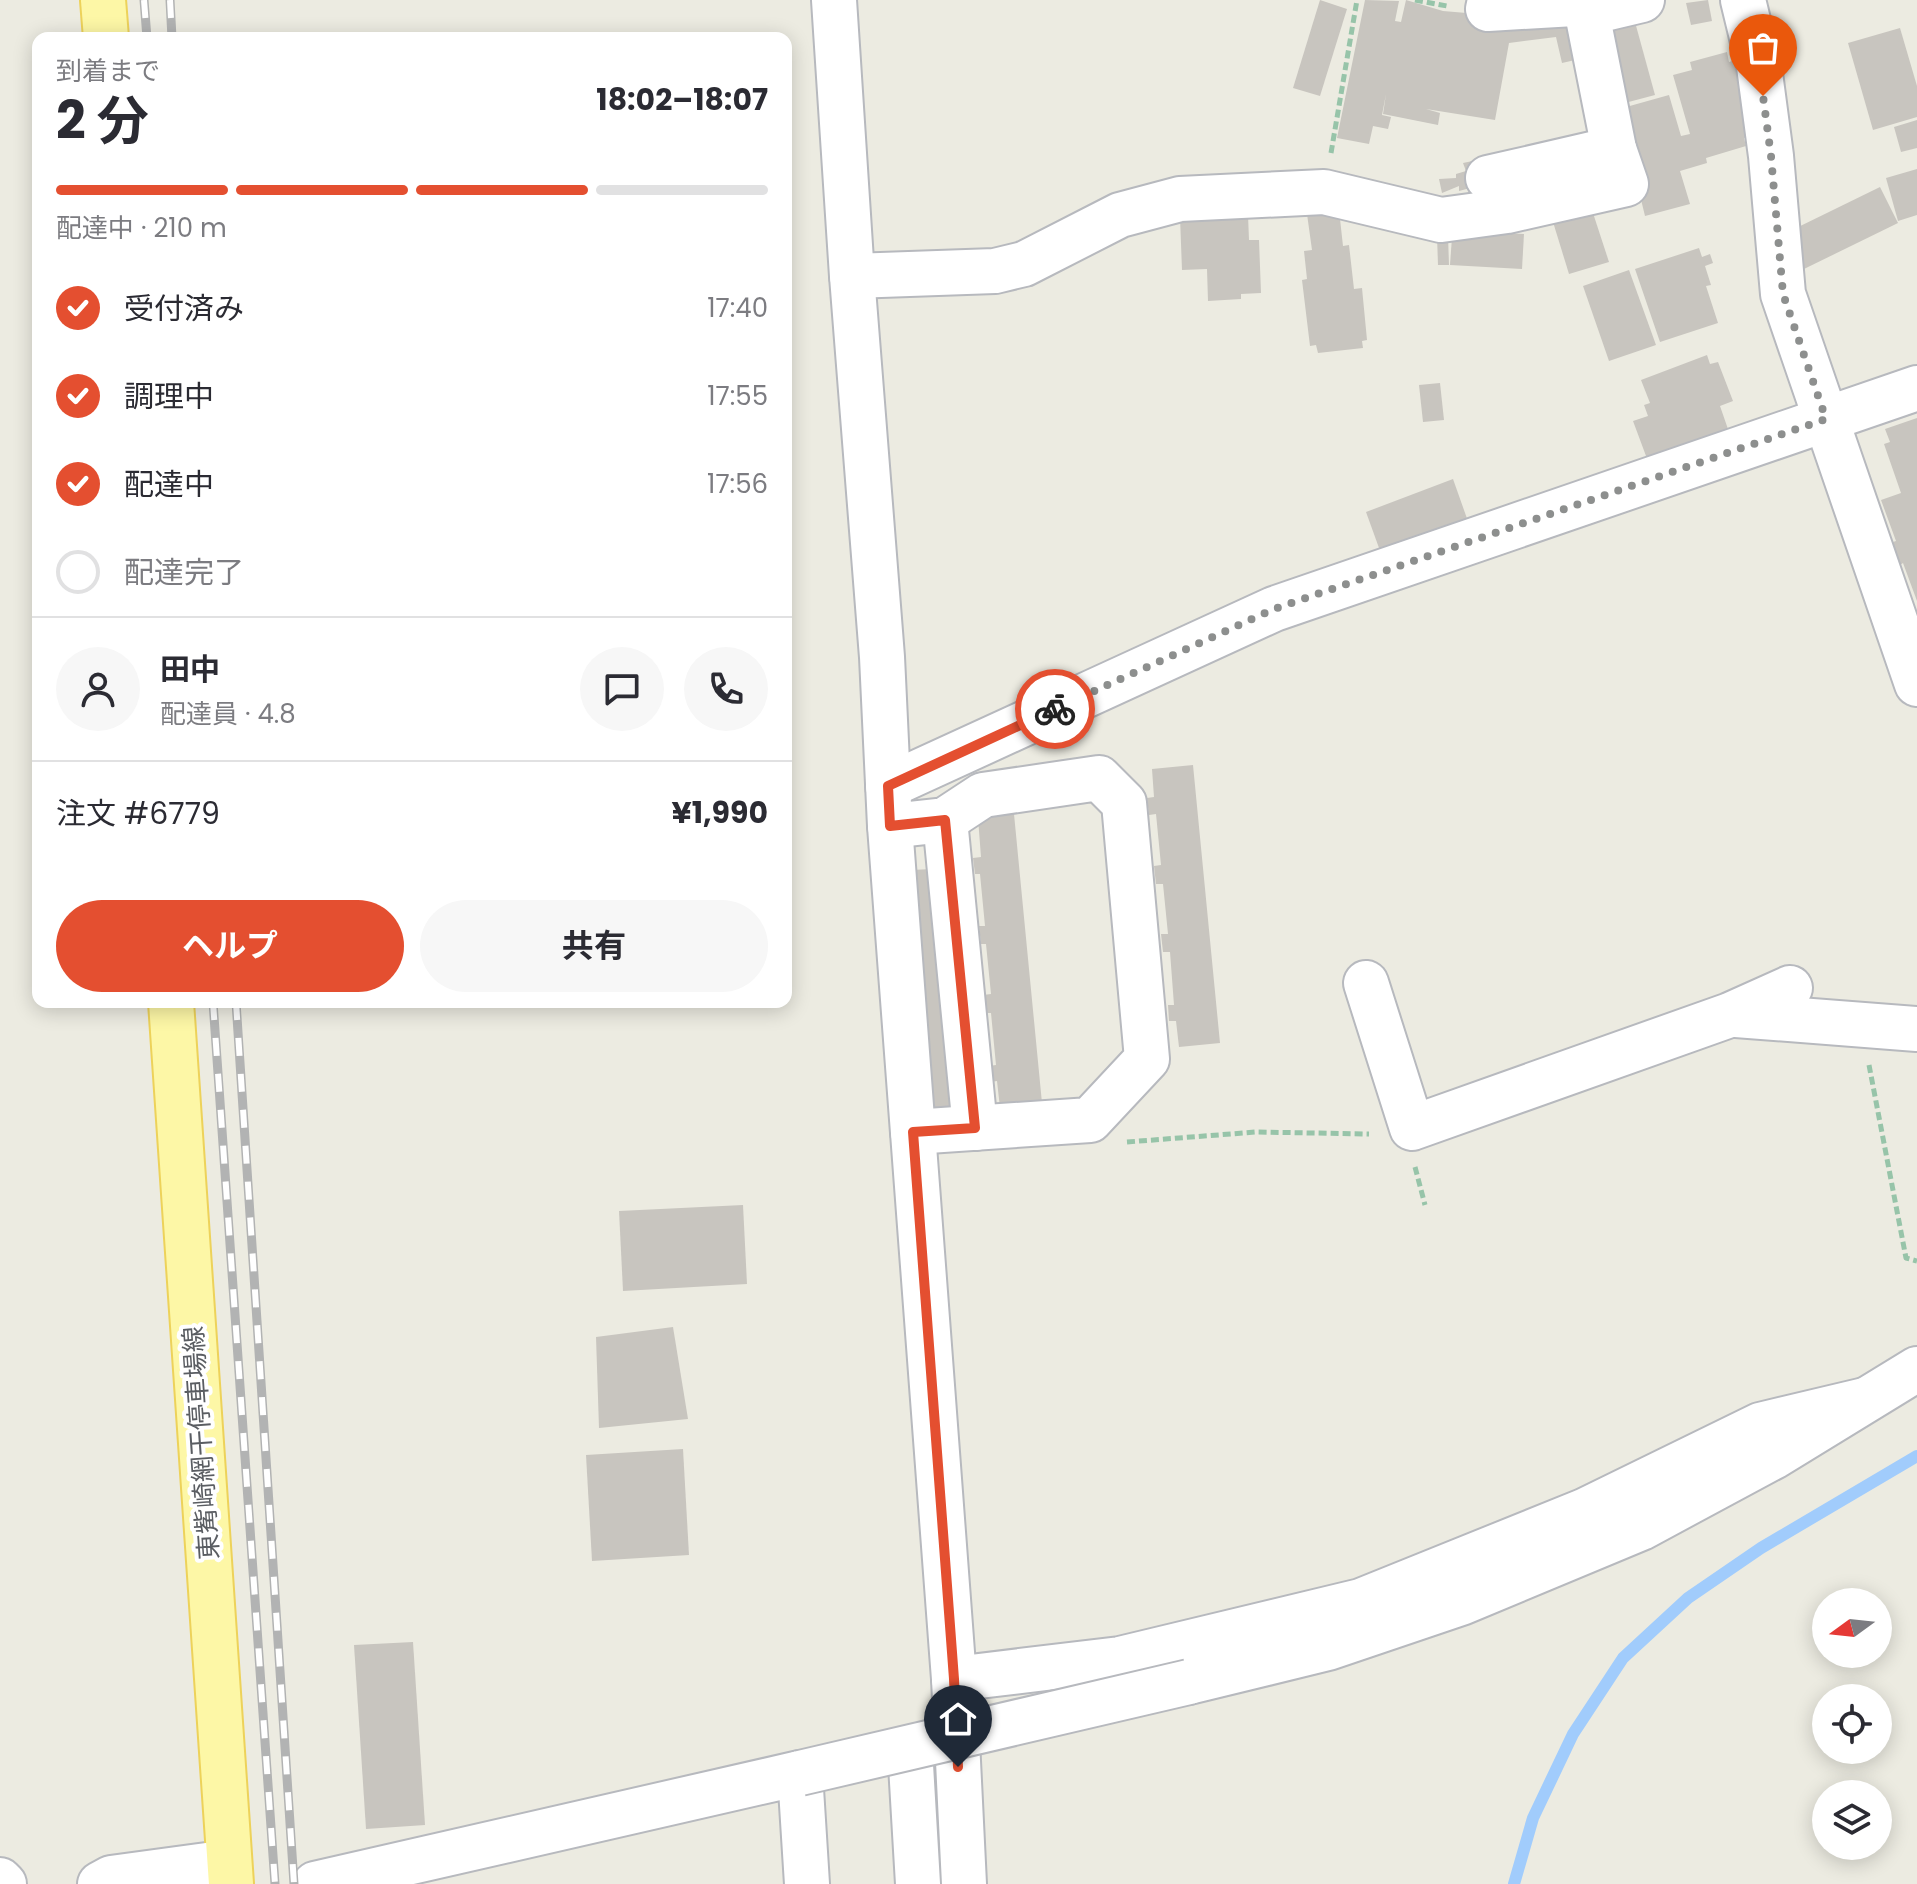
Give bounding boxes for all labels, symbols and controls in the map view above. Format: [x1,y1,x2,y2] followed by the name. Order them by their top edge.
[1729,14.0,1797,96] pin
[1741,26,1785,70] icon: bag
[56,53,160,89] text: 到着まで
[596,78,768,121] text: 18:02–18:07
[56,84,149,157] text: 2 分
[56,210,227,246] text: 配達中 · 210 m
[56,286,100,330] icon: check
[124,287,244,330] text: 受付済み
[707,290,768,326] text: 17:40
[56,374,100,418] icon: check
[124,375,214,418] text: 調理中
[707,378,768,414] text: 17:55
[56,462,100,506] icon: check
[124,463,214,506] text: 配達中
[707,466,768,502] text: 17:56
[124,551,244,594] text: 配達完了
[56,647,140,731] button: person
[580,647,664,731] button: chat
[684,647,768,731] button: phone
[160,648,220,691] text: 田中
[1015,669,1095,749] courier
[1033,687,1077,731] icon: bike
[160,696,296,732] text: 配達員 · 4.8
[672,791,768,834] text: ¥1,990
[56,792,220,835] text: 注文 #6779
[56,900,404,992] button: ヘルプ
[420,900,768,992] button: 共有
[175,1325,227,1561] street label: 東觜崎網干停車場線
[1812,1588,1892,1668] north arrow
[1812,1588,1892,1860] map controls
[1812,1684,1892,1764] button: locate
[924,1685,992,1767] pin
[936,1697,980,1741] icon: home
[1812,1780,1892,1860] button: layers

